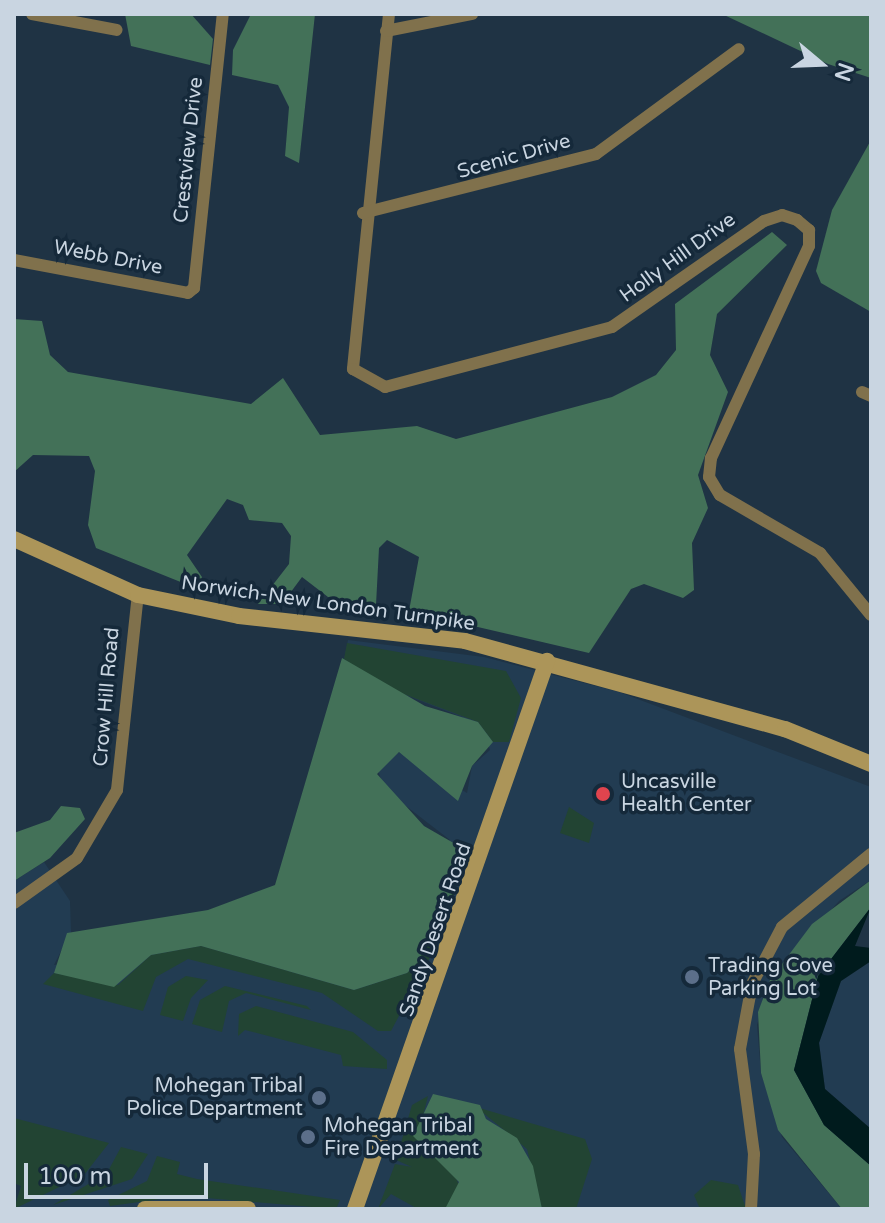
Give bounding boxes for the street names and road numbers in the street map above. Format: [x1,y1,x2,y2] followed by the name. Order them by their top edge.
[169,76,209,224] street label: Crestview Drive
[455,129,573,185] street label: Scenic Drive
[615,208,741,308] street label: Holly Hill Drive
[52,236,164,280] street label: Webb Drive
[180,572,476,636] street label: Norwich-New London Turnpike
[89,626,125,768] street label: Crow Hill Road
[395,840,477,1020] street label: Sandy Desert Road

